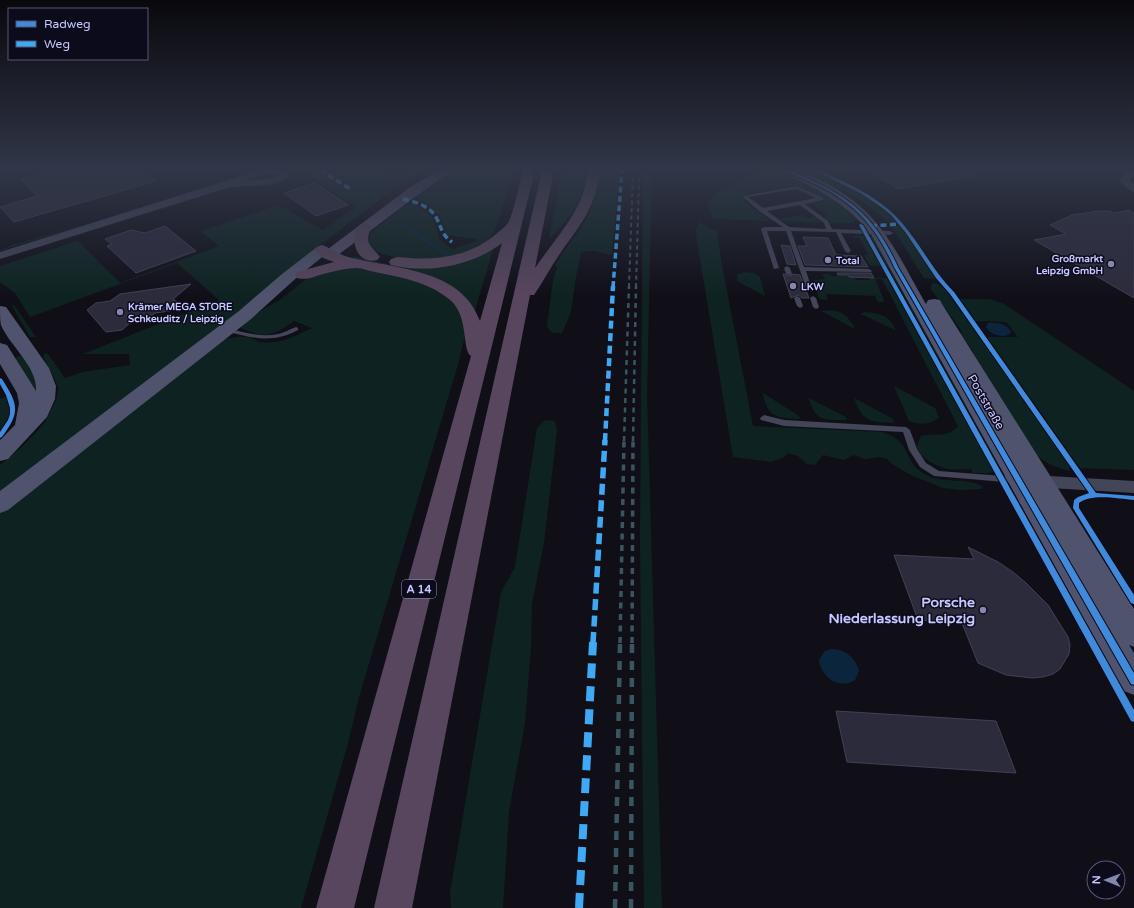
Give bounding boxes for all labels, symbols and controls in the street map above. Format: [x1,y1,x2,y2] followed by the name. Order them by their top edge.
[8,8,148,60] legend
[44,17,91,31] text: Radweg
[44,37,70,51] text: Weg
[1036,253,1103,277] place label: Großmarkt Leipzig GmbH
[823,255,833,265] marker: Total
[835,255,859,267] place label: Total
[1106,259,1116,269] marker: Großmarkt Leipzig GmbH
[788,281,798,291] marker: LKW
[801,281,824,293] place label: LKW
[128,301,233,325] place label: Krämer MEGA STORE Schkeuditz / Leipzig
[115,307,125,317] marker: Krämer MEGA STORE Schkeuditz / Leipzig
[965,372,1007,432] street label: Poststraße
[402,580,436,598] road number: A 14
[828,594,975,627] place label: Porsche Niederlassung Leipzig
[978,605,988,615] marker: Porsche Niederlassung Leipzig
[1086,860,1126,900] north arrow
[1090,875,1103,884] text: N

